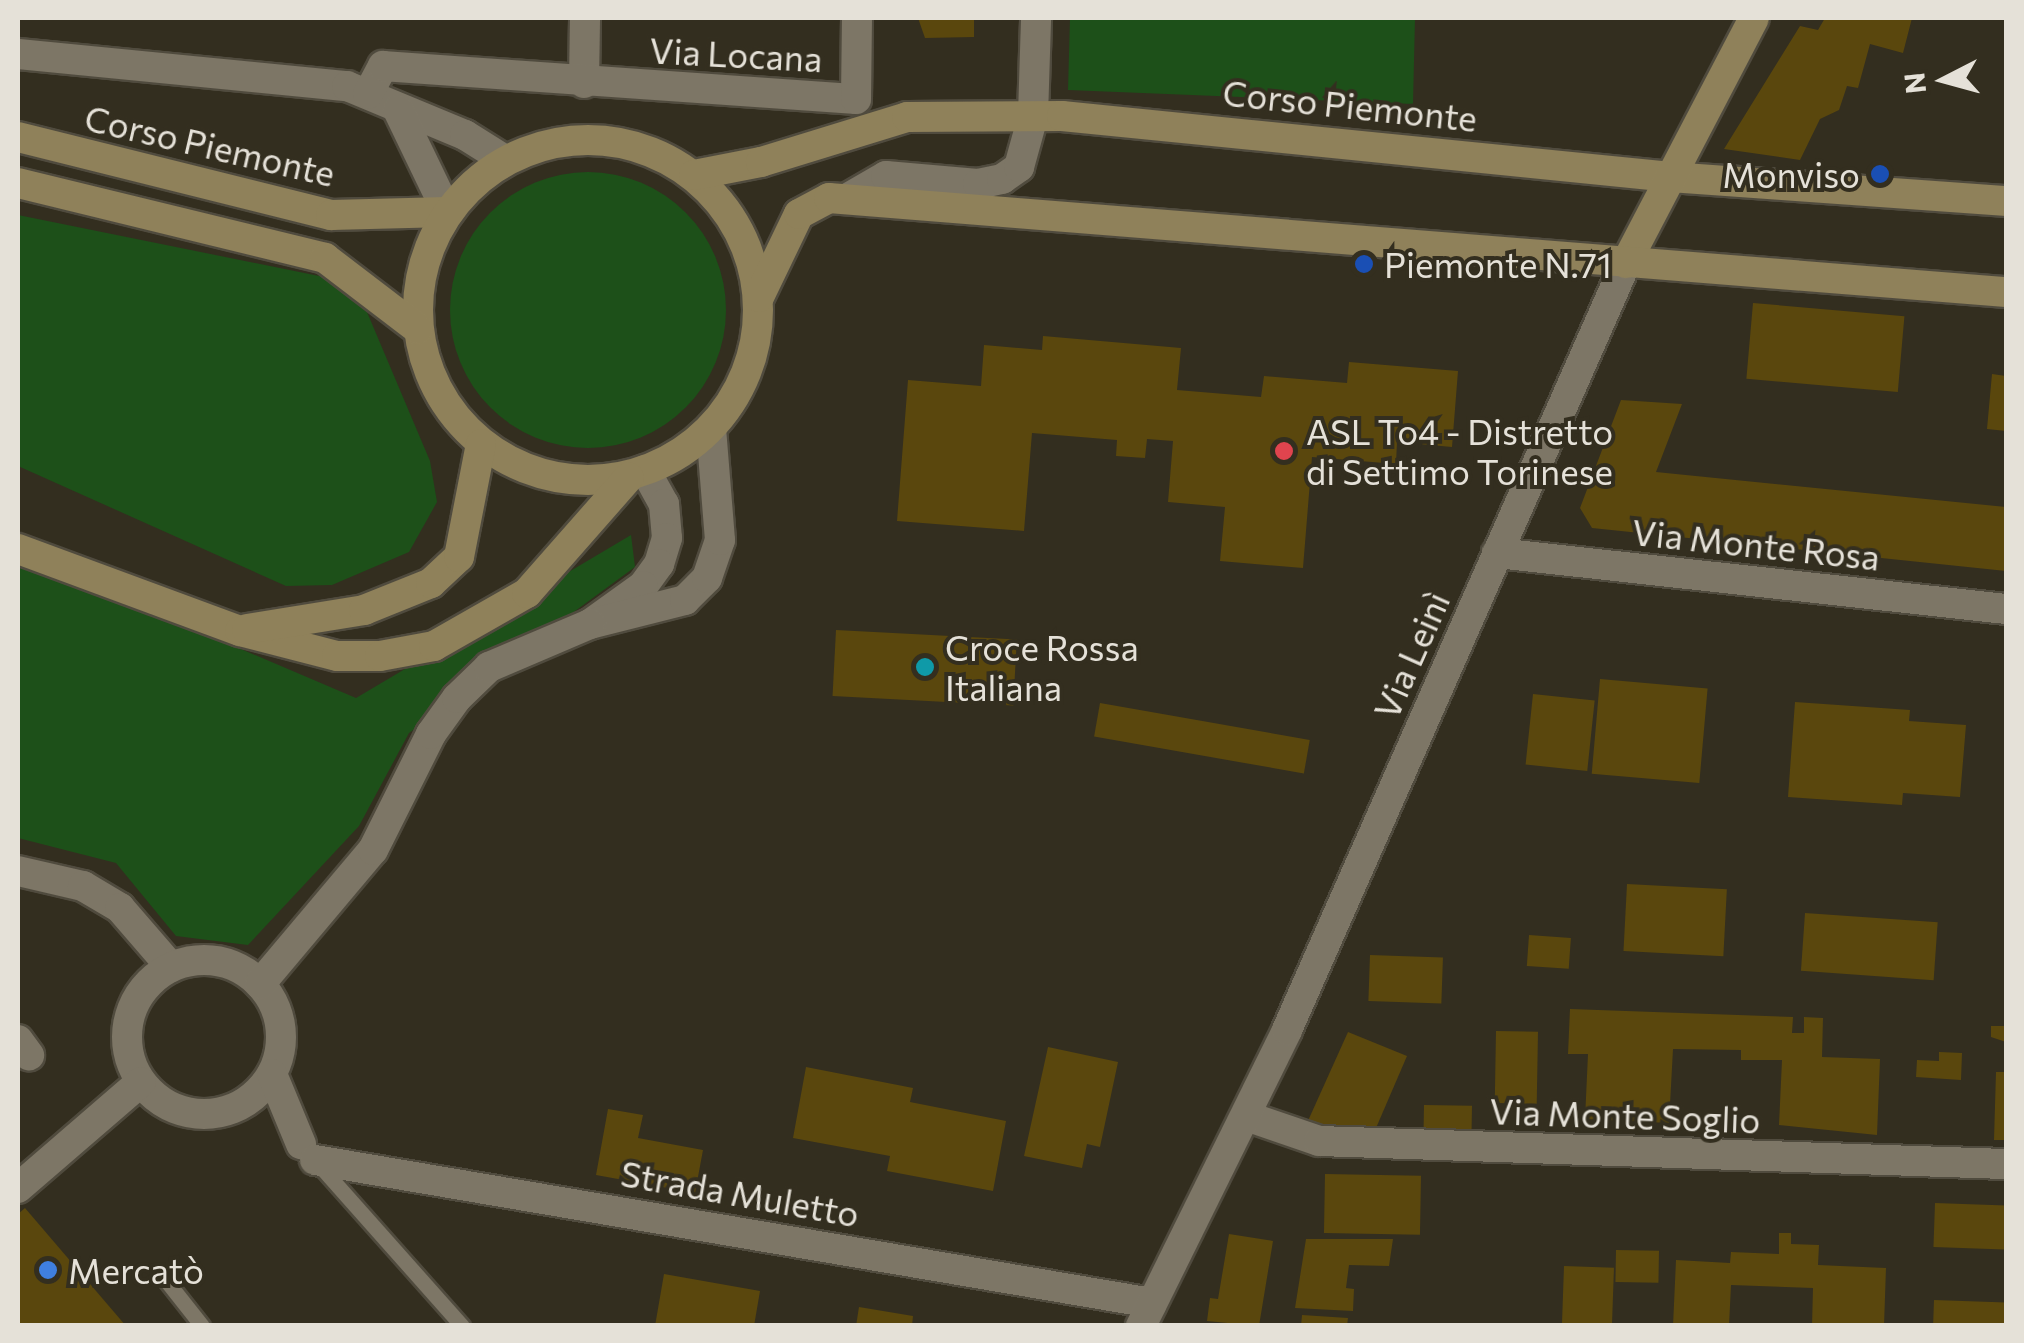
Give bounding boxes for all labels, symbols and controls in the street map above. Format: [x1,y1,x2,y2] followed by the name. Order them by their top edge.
[649,29,823,79] street label: Via Locana
[1894,30,1994,130] north arrow
[1221,71,1479,139] street label: Corso Piemonte
[1896,71,1932,95] text: N
[81,96,339,194] street label: Corso Piemonte
[1722,153,1860,195] place label: Monviso
[1869,163,1891,185] marker: Monviso
[1384,243,1612,285] place label: Piemonte N.71
[1353,253,1375,275] marker: Piemonte N.71
[1306,410,1613,492] place label: ASL To4 - Distretto di Settimo Torinese
[1271,438,1297,464] marker: ASL To4 - Distretto di Settimo Torinese
[1630,510,1882,578] street label: Via Monte Rosa
[1364,585,1458,725] street label: Via Leinì
[945,626,1139,708] place label: Croce Rossa Italiana
[914,656,936,678] marker: Croce Rossa Italiana
[1489,1089,1761,1141] street label: Via Monte Soglio
[618,1151,862,1235] street label: Strada Muletto
[68,1249,204,1291] place label: Mercatò
[37,1259,59,1281] marker: Mercatò

